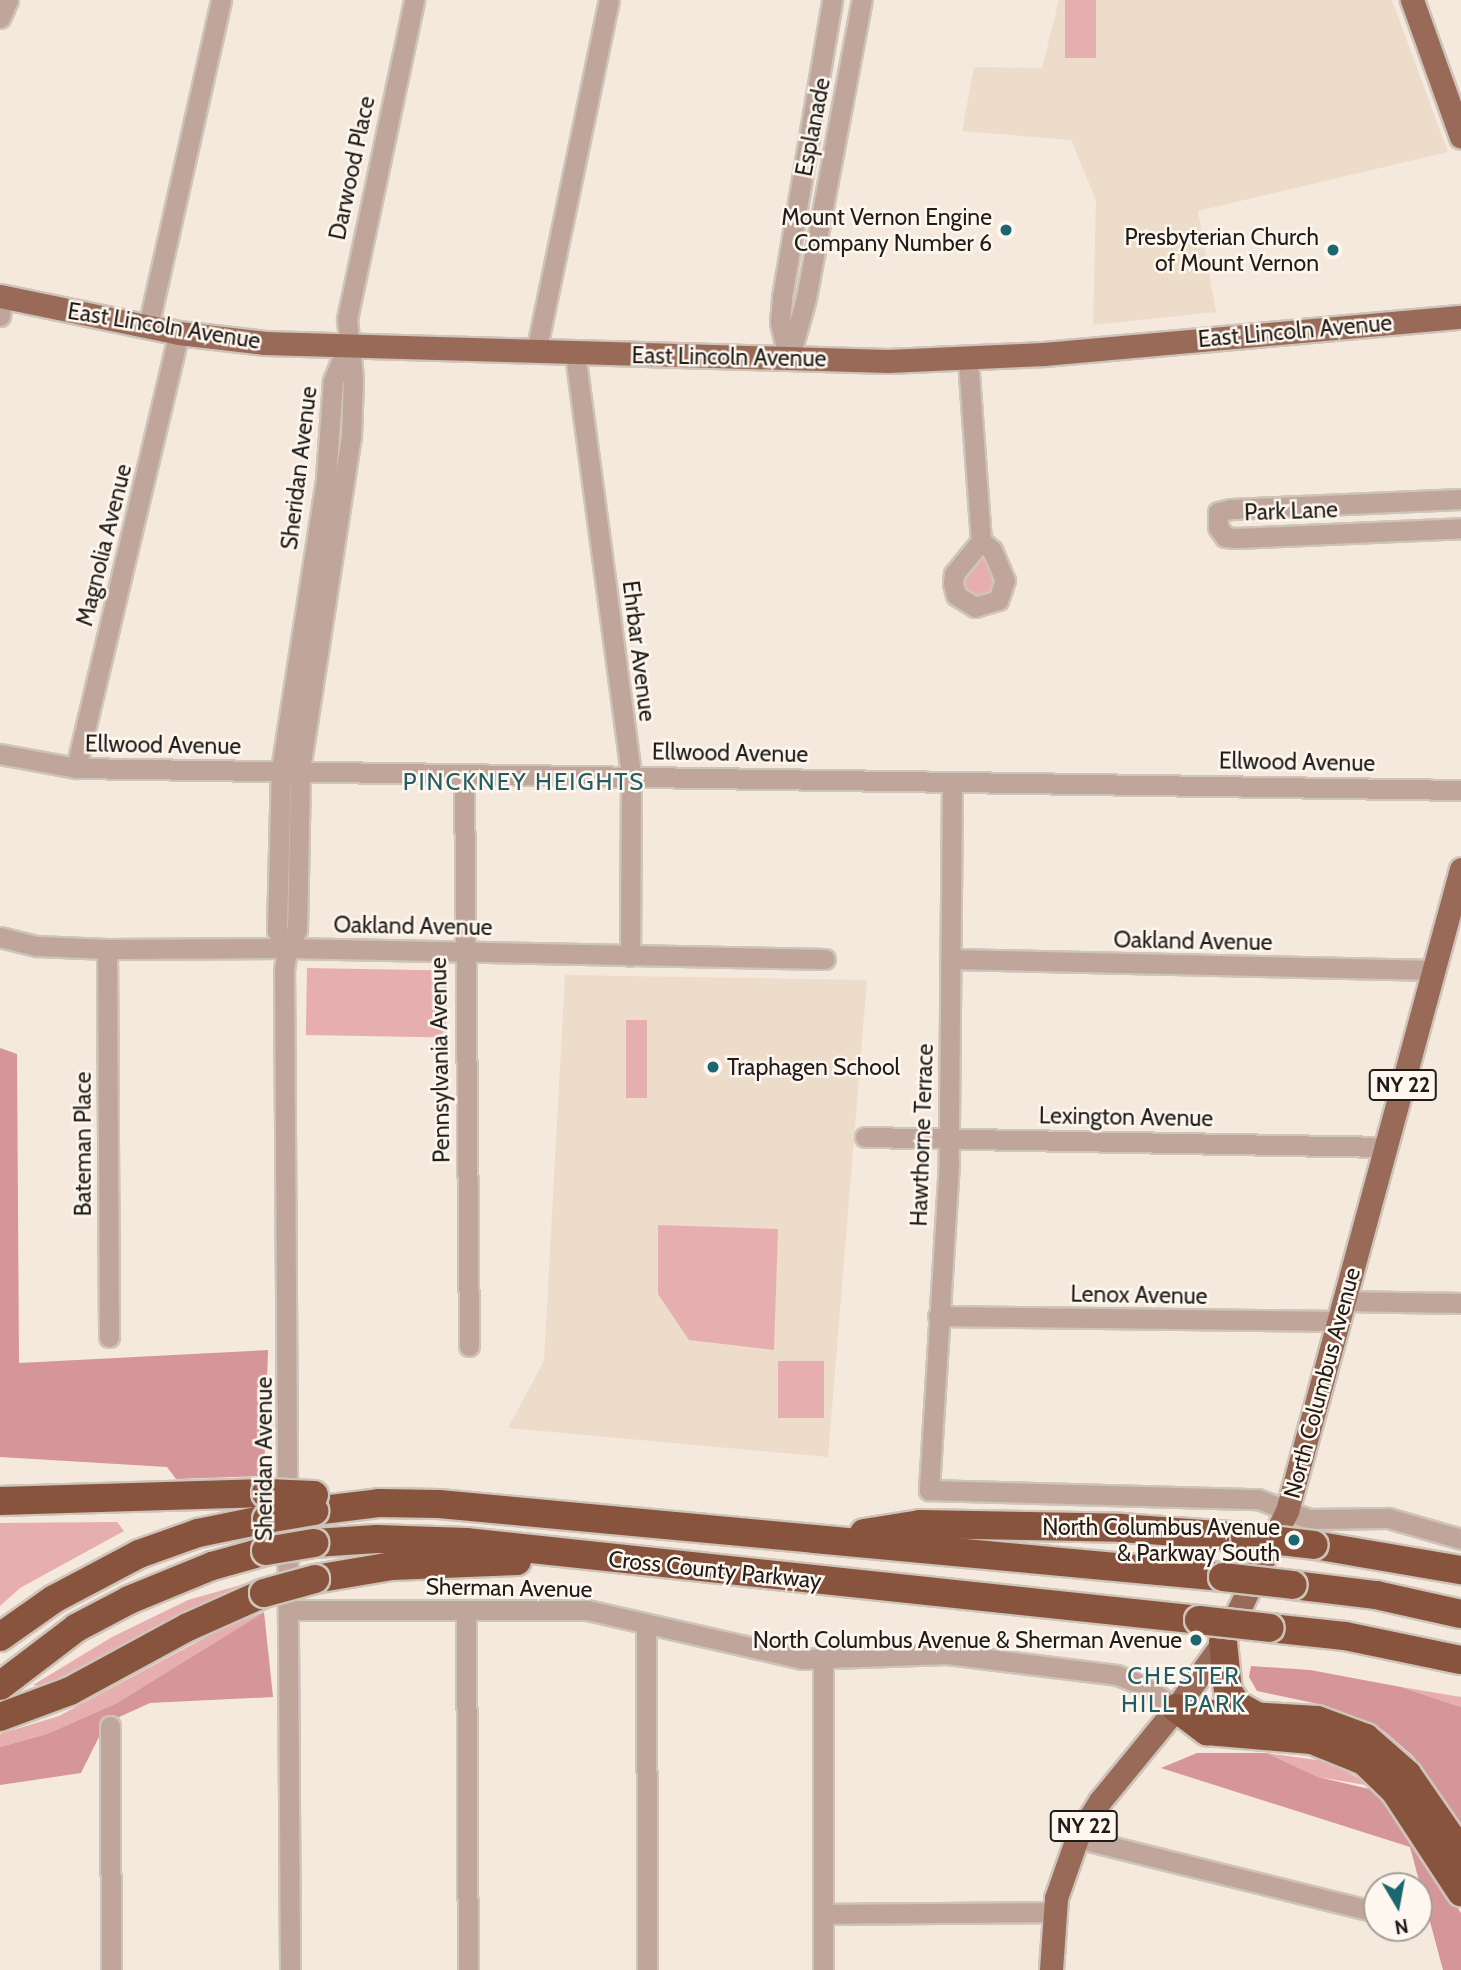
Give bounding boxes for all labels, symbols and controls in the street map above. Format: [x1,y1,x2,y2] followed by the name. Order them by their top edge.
[790,75,836,179] street label: Esplanade
[323,94,381,242] street label: Darwood Place
[781,203,992,257] place label: Mount Vernon Engine Company Number 6
[998,222,1014,238] marker: Mount Vernon Engine Company Number 6
[1124,223,1319,277] place label: Presbyterian Church of Mount Vernon
[1325,242,1341,258] marker: Presbyterian Church of Mount Vernon
[66,297,262,355] street label: East Lincoln Avenue
[1197,309,1393,353] street label: East Lincoln Avenue
[631,342,827,372] street label: East Lincoln Avenue
[275,385,323,551] street label: Sheridan Avenue
[71,461,137,629] street label: Magnolia Avenue
[1244,496,1338,526] street label: Park Lane
[617,579,661,723] street label: Ehrbar Avenue
[85,730,241,760] street label: Ellwood Avenue
[652,738,808,768] street label: Ellwood Avenue
[1219,747,1375,777] street label: Ellwood Avenue
[405,768,643,796] district label: PINCKNEY HEIGHTS
[333,911,493,941] street label: Oakland Avenue
[1113,926,1273,956] street label: Oakland Avenue
[424,957,456,1163] street label: Pennsylvania Avenue
[905,1043,939,1227] street label: Hawthorne Terrace
[727,1053,900,1081] place label: Traphagen School
[705,1059,721,1075] marker: Traphagen School
[1368,1068,1438,1102] road number: NY 22
[69,1072,97,1216] street label: Bateman Place
[1039,1102,1213,1132] street label: Lexington Avenue
[1278,1265,1366,1501] street label: North Columbus Avenue
[1070,1280,1208,1310] street label: Lenox Avenue
[250,1377,278,1541] street label: Sheridan Avenue
[1042,1513,1280,1567] place label: North Columbus Avenue & Parkway South
[1286,1532,1302,1548] marker: North Columbus Avenue & Parkway South
[607,1545,823,1595] street label: Cross County Parkway
[425,1573,593,1603] street label: Sherman Avenue
[753,1626,1182,1654] place label: North Columbus Avenue & Sherman Avenue
[1188,1632,1204,1648] marker: North Columbus Avenue & Sherman Avenue
[1122,1662,1246,1718] district label: CHESTER HILL PARK
[1049,1808,1119,1843] road number: NY 22
[1363,1872,1433,1942] north arrow
[1393,1914,1410,1939] text: N

